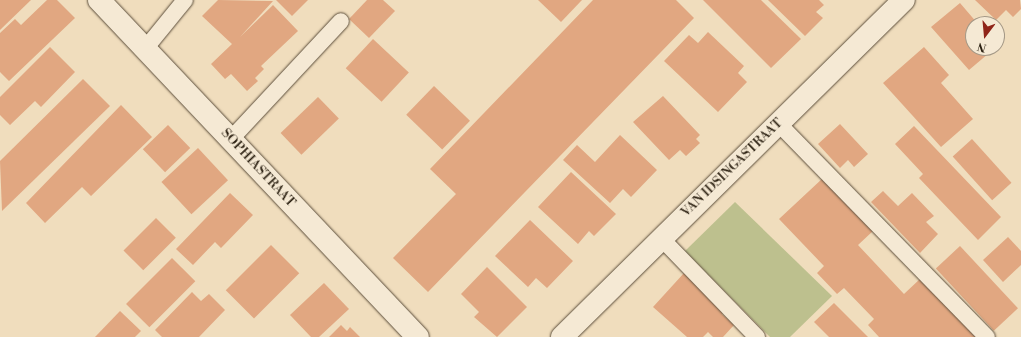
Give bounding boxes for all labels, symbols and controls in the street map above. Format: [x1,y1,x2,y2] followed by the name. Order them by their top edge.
[965,16,1005,56] north arrow
[976,39,988,55] text: N
[678,116,786,220] street label: VAN IDSINGASTRAAT
[218,126,298,210] street label: SOPHIASTRAAT

